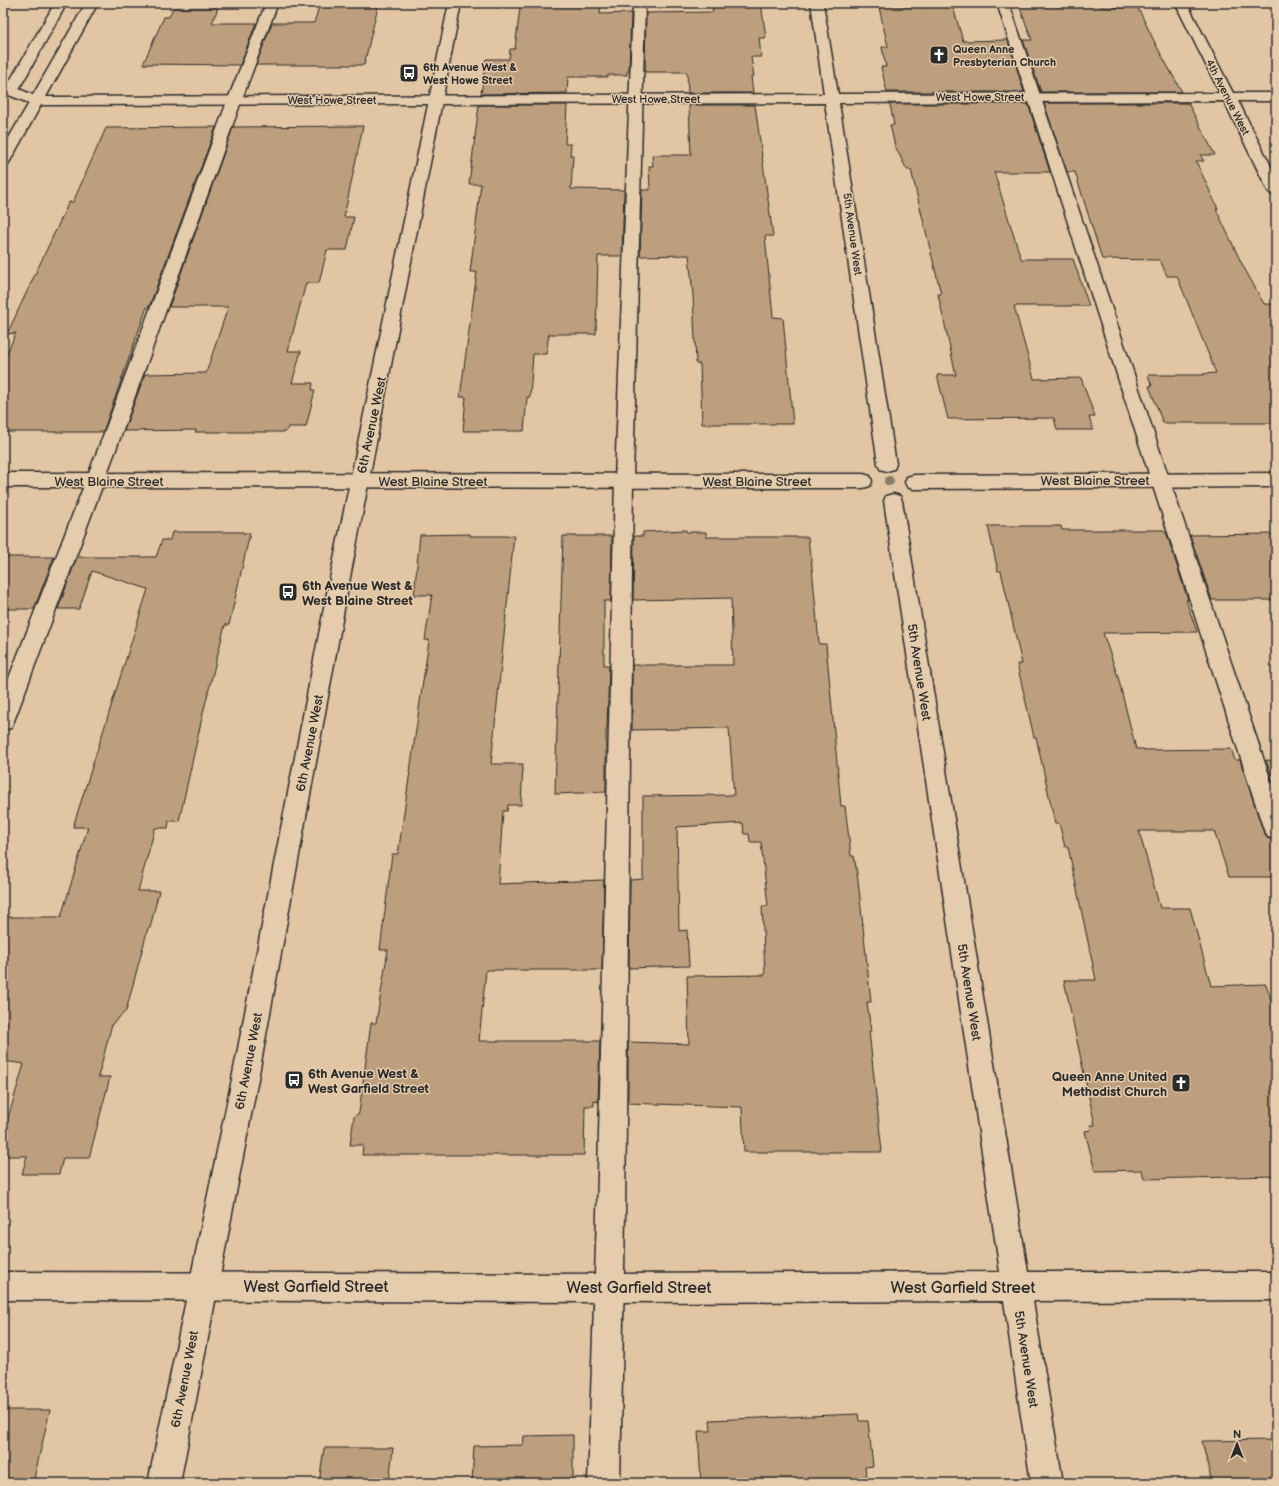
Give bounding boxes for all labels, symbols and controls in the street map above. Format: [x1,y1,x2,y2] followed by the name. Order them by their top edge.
[953,43,1056,69] place label: Queen Anne Presbyterian Church
[928,44,950,66] church icon: Queen Anne Presbyterian Church
[1203,57,1253,138] street label: 4th Avenue West
[423,61,517,87] place label: 6th Avenue West & West Howe Street
[398,62,420,84] bus stop icon: 6th Avenue West & West Howe Street
[936,91,1025,104] street label: West Howe Street
[612,93,701,106] street label: West Howe Street
[288,94,377,107] street label: West Howe Street
[840,192,865,277] street label: 5th Avenue West
[354,375,390,475] street label: 6th Avenue West
[1041,473,1149,489] street label: West Blaine Street
[55,474,163,490] street label: West Blaine Street
[379,474,487,490] street label: West Blaine Street
[703,474,811,490] street label: West Blaine Street
[302,578,413,609] place label: 6th Avenue West & West Blaine Street
[277,581,299,603] bus stop icon: 6th Avenue West & West Blaine Street
[903,623,935,722] street label: 5th Avenue West
[293,693,327,793] street label: 6th Avenue West
[953,943,985,1042] street label: 5th Avenue West
[232,1011,266,1111] street label: 6th Avenue West
[308,1066,430,1097] place label: 6th Avenue West & West Garfield Street
[283,1069,305,1091] bus stop icon: 6th Avenue West & West Garfield Street
[1052,1069,1167,1100] place label: Queen Anne United Methodist Church
[1170,1072,1192,1094] church icon: Queen Anne United Methodist Church
[244,1278,389,1297] street label: West Garfield Street
[567,1279,712,1298] street label: West Garfield Street
[891,1279,1036,1298] street label: West Garfield Street
[1010,1310,1042,1409] street label: 5th Avenue West
[168,1329,202,1429] street label: 6th Avenue West
[1217,1424,1257,1464] north arrow
[1233,1428,1241,1441] text: N

